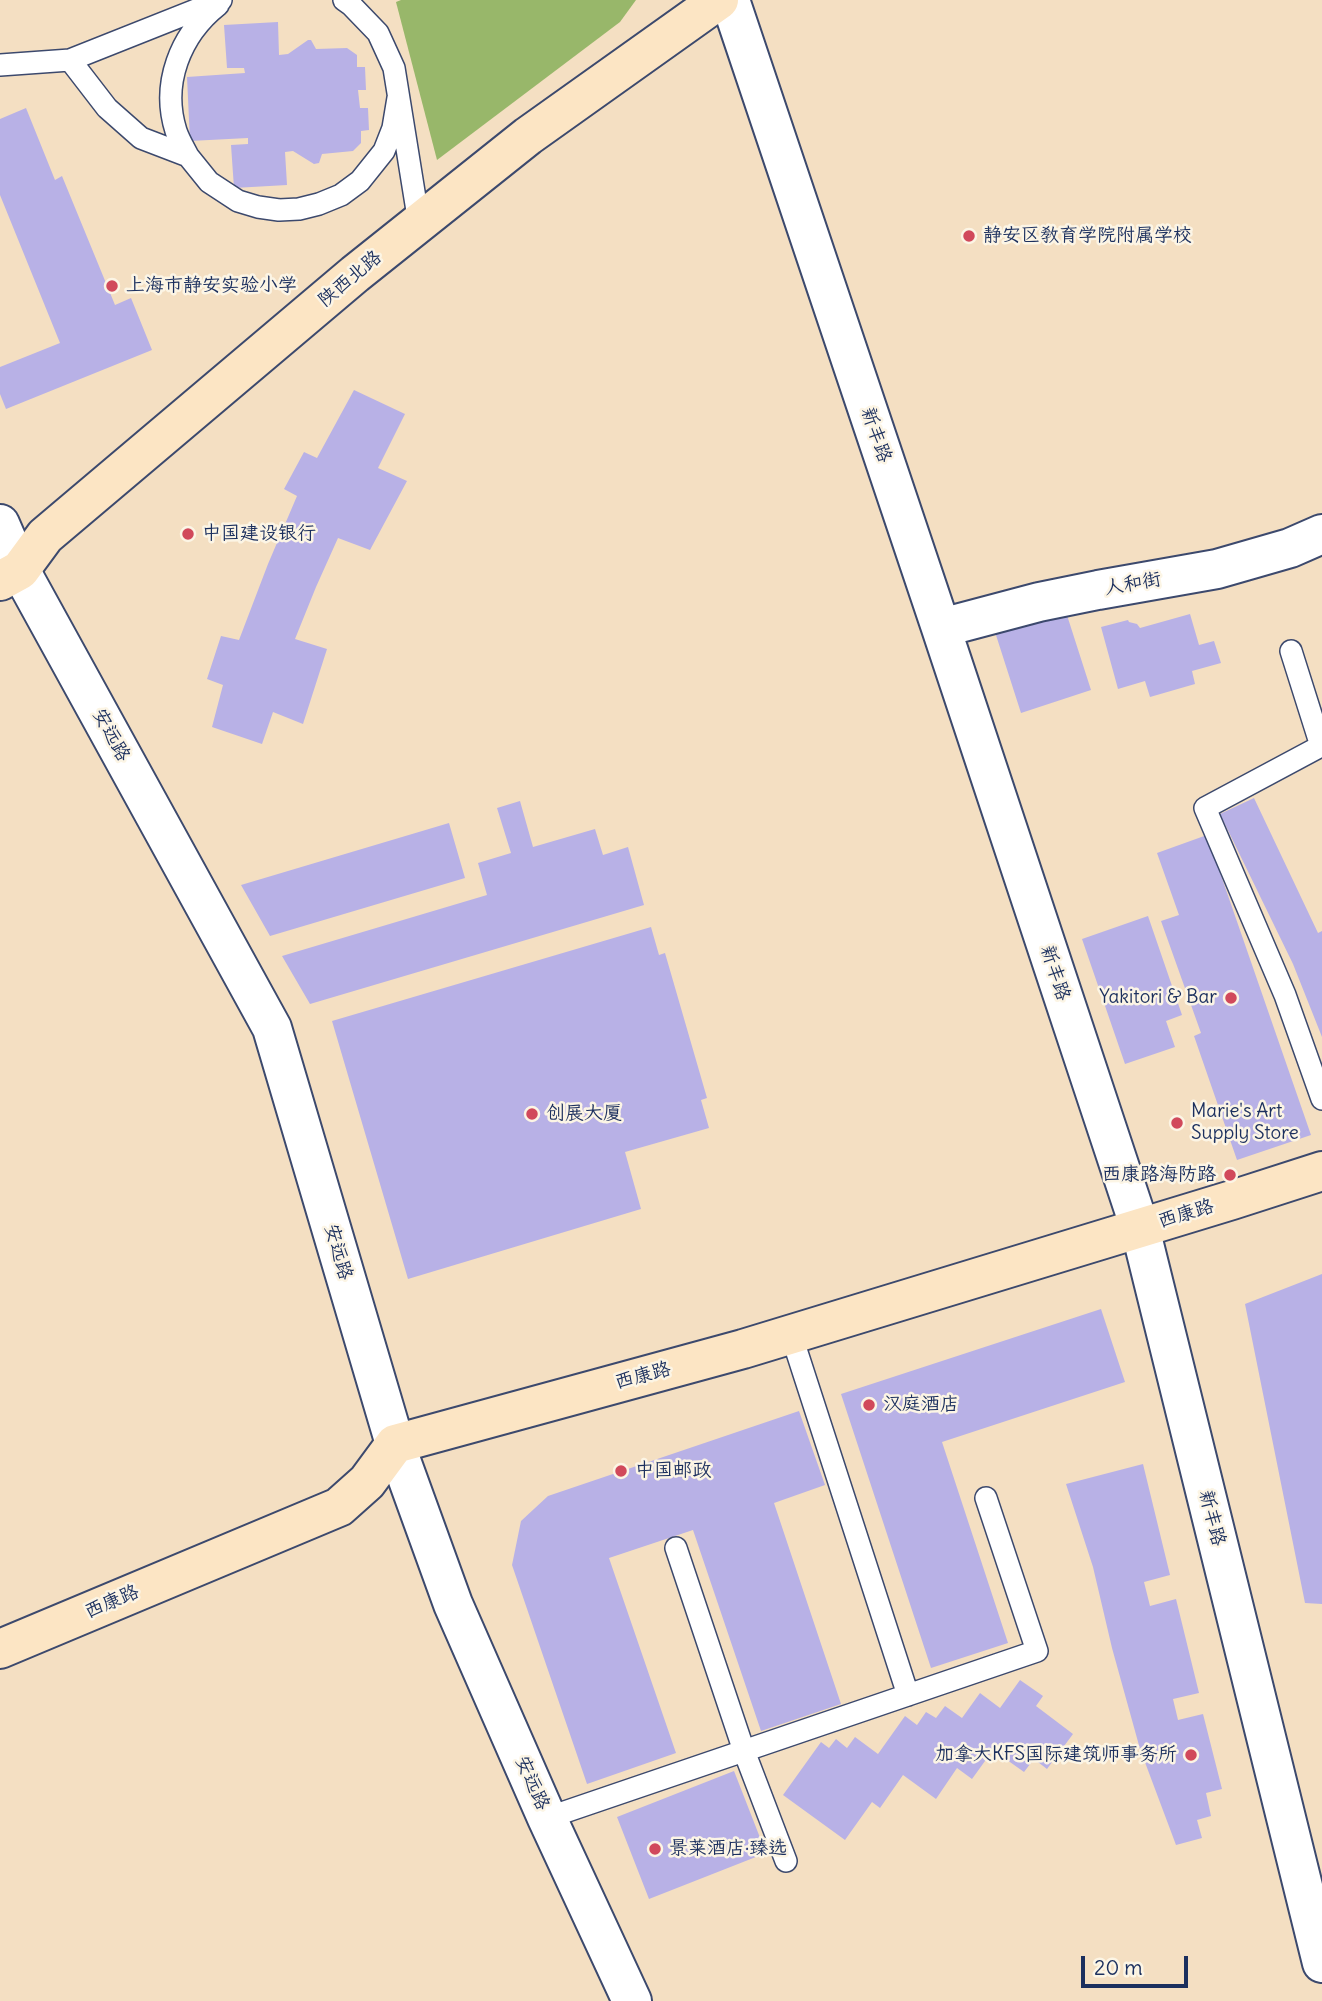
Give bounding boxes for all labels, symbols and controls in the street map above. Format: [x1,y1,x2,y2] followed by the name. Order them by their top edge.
[983,225,1192,247] place label: 静安区教育学院附属学校
[961,228,977,244] marker: 静安区教育学院附属学校
[314,246,386,312] street label: 陕西北路
[126,275,297,297] place label: 上海市静安实验小学
[104,278,120,294] marker: 上海市静安实验小学
[856,404,896,466] street label: 新丰路
[202,523,316,545] place label: 中国建设银行
[180,526,196,542] marker: 中国建设银行
[1103,568,1163,600] street label: 人和街
[87,705,135,765] street label: 安远路
[1035,942,1075,1004] street label: 新丰路
[1099,987,1217,1009] place label: Yakitori & Bar
[1223,990,1239,1006] marker: Yakitori & Bar
[1191,1101,1299,1145] place label: Marie's Art Supply Store
[546,1103,622,1125] place label: 创展大厦
[524,1106,540,1122] marker: 创展大厦
[1169,1115,1185,1131] marker: Marie's Art Supply Store
[1102,1164,1216,1186] place label: 西康路海防路
[1222,1167,1238,1183] marker: 西康路海防路
[1155,1195,1217,1233] street label: 西康路
[319,1221,357,1283] street label: 安远路
[613,1358,673,1394] street label: 西康路
[883,1394,959,1416] place label: 汉庭酒店
[861,1397,877,1413] marker: 汉庭酒店
[635,1460,711,1482] place label: 中国邮政
[613,1463,629,1479] marker: 中国邮政
[1194,1488,1230,1548] street label: 新丰路
[81,1580,143,1624] street label: 西康路
[935,1744,1177,1766] place label: 加拿大KFS国际建筑师事务所
[1183,1747,1199,1763] marker: 加拿大KFS国际建筑师事务所
[510,1752,554,1814] street label: 安远路
[669,1838,787,1860] place label: 景莱酒店·臻选
[647,1841,663,1857] marker: 景莱酒店·臻选
[1084,1941,1191,1985] scale bar
[1094,1954,1143,1981] text: 20 m

